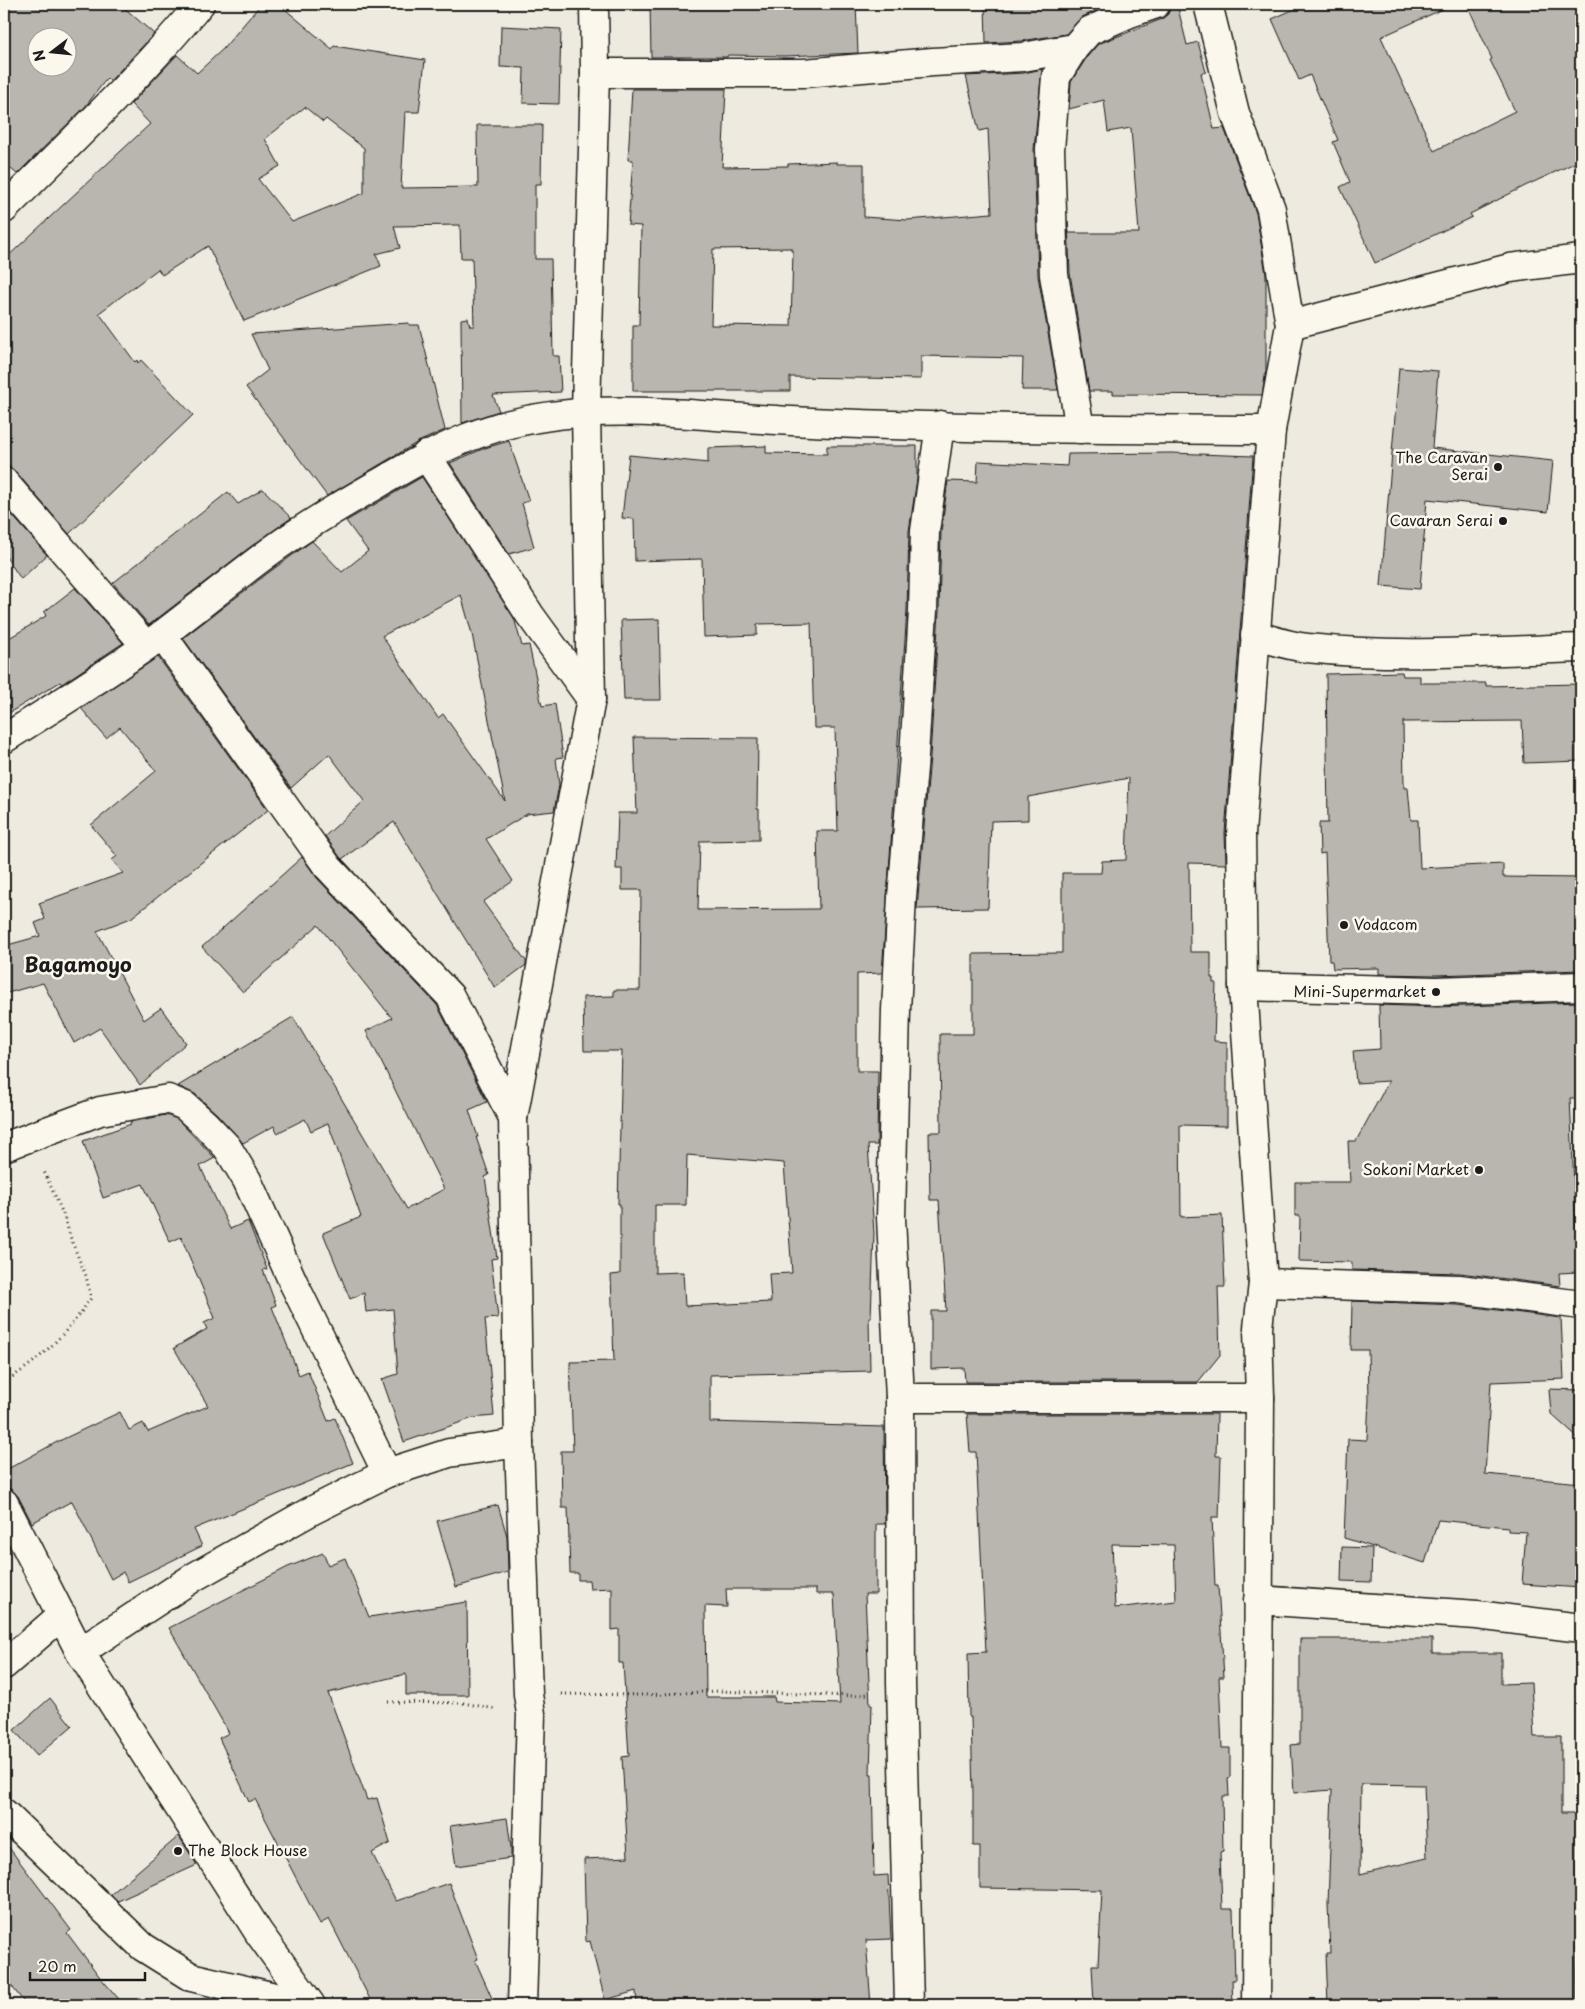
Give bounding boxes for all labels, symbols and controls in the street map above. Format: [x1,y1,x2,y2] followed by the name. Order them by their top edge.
[28,28,78,78] north arrow
[27,47,51,64] text: N
[1395,445,1488,485] place label: The Caravan Serai
[1492,461,1504,473] marker: The Caravan Serai
[1390,508,1493,531] place label: Cavaran Serai
[1497,515,1509,527] marker: Cavaran Serai
[1354,912,1418,935] place label: Vodacom
[1338,919,1350,931] marker: Vodacom
[24,949,132,979] district label: Bagamoyo
[1294,979,1426,1002] place label: Mini-Supermarket
[1430,986,1442,998] marker: Mini-Supermarket
[1363,1157,1469,1180] place label: Sokoni Market
[1473,1164,1485,1176] marker: Sokoni Market
[188,1838,307,1861] place label: The Block House
[172,1845,184,1857] marker: The Block House
[30,1949,145,1981] scale bar
[38,1954,77,1977] text: 20 m

